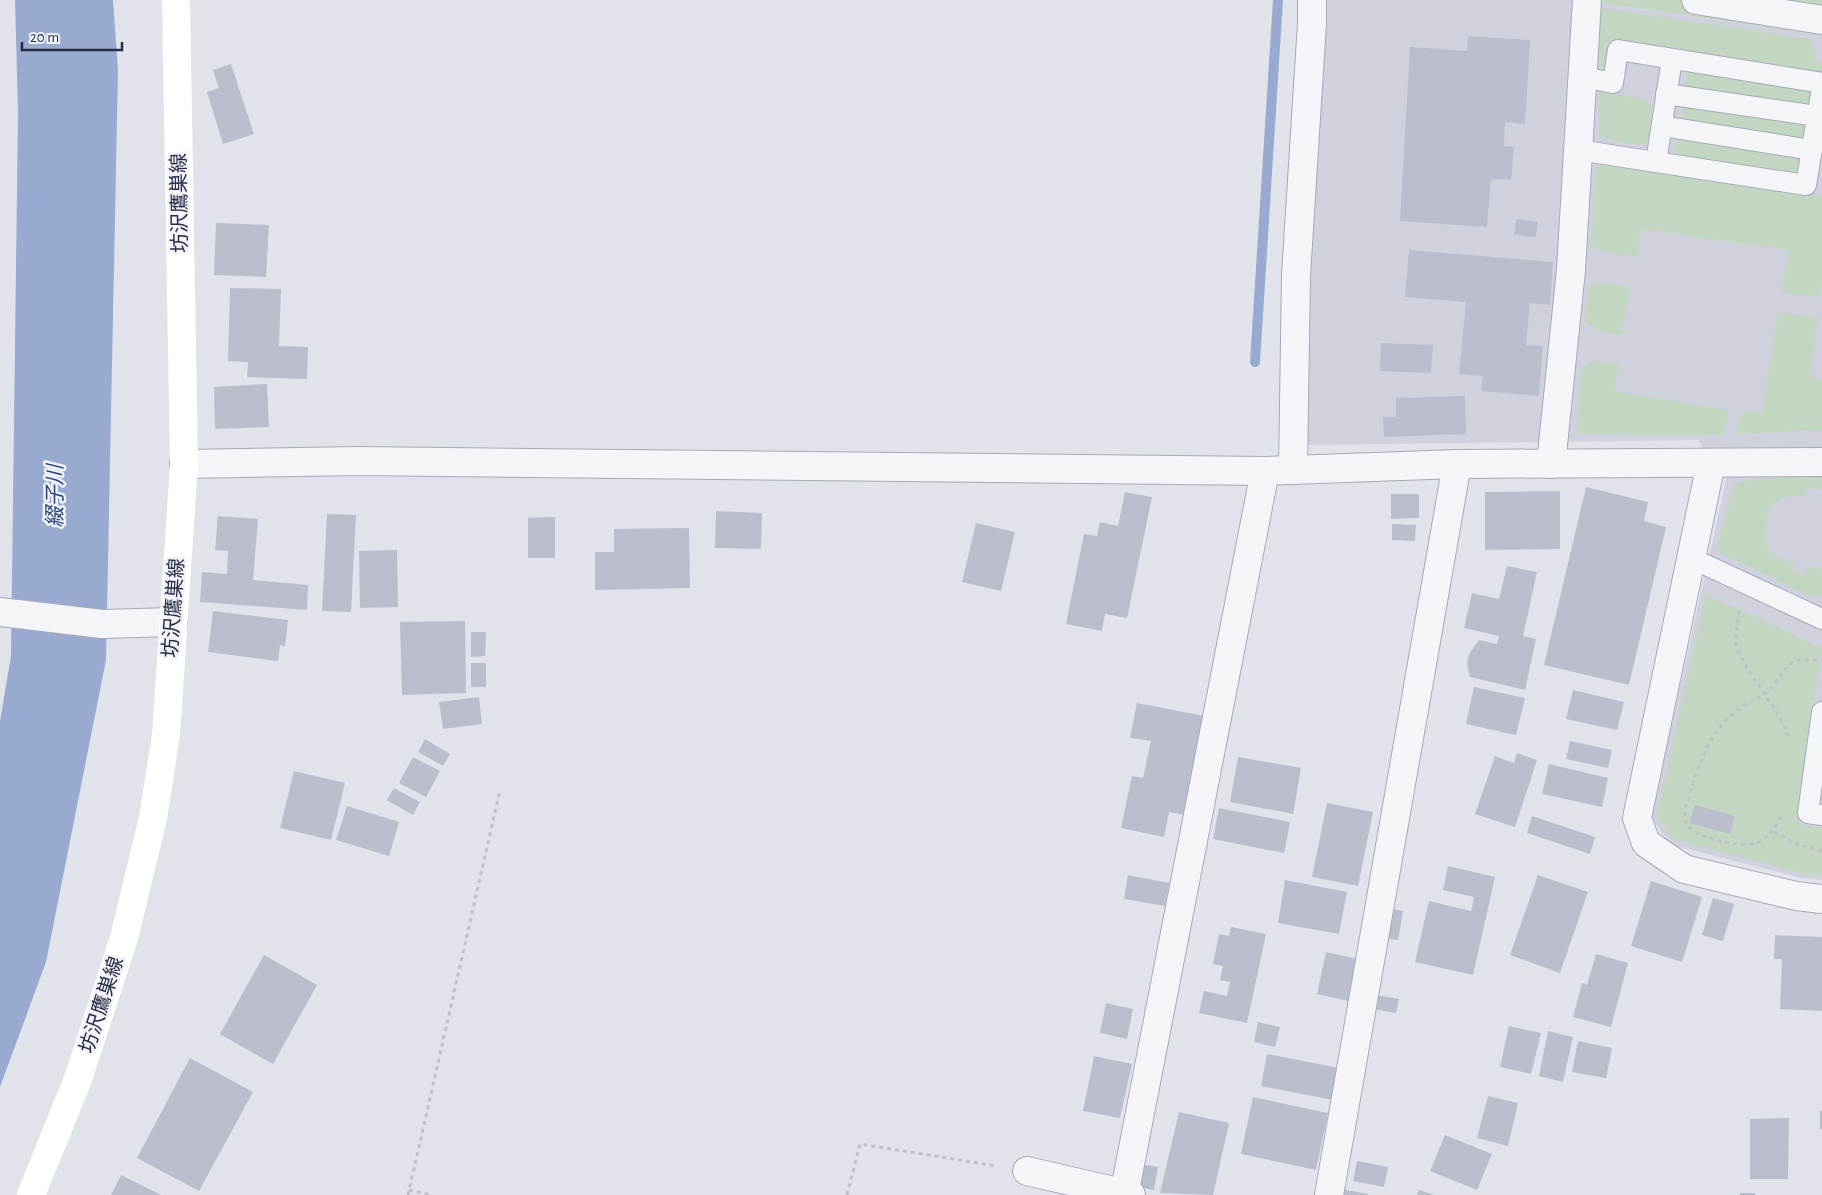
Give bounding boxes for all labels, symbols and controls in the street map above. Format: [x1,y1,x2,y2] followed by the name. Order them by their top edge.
[22,20,122,52] scale bar
[30,30,59,45] text: 20 m
[167,153,191,253] street label: 坊沢鷹巣線
[44,463,66,528] water label: 綴子川
[159,557,187,659] street label: 坊沢鷹巣線
[75,954,127,1056] street label: 坊沢鷹巣線

